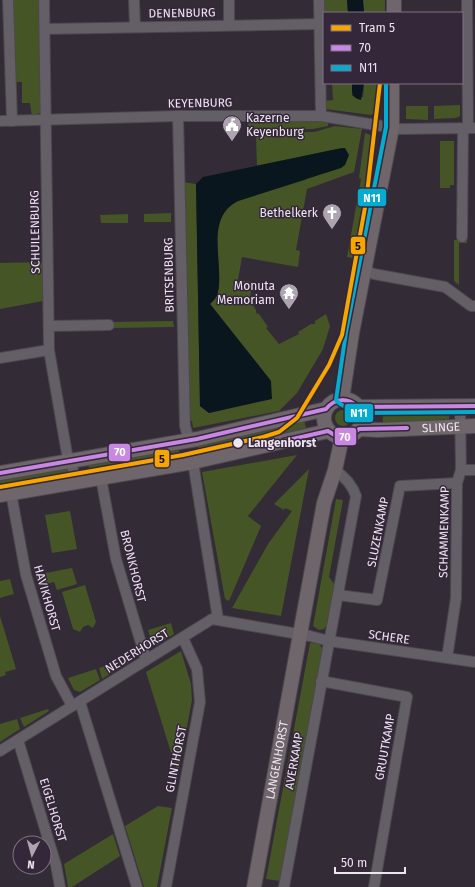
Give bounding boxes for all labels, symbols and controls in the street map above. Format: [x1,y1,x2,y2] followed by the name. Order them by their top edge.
[148,5,216,21] street label: DENENBURG
[323,12,463,84] legend
[359,21,395,35] text: Tram 5
[359,41,371,55] text: 70
[359,61,377,75] text: N11
[168,95,232,111] street label: KEYENBURG
[246,111,304,139] place label: Kazerne Keyenburg
[221,114,243,142] public building icon: Kazerne Keyenburg
[357,188,387,207] line badge: N11
[27,190,43,274] street label: SCHUILENBURG
[363,192,381,205] text: N11
[321,202,343,230] church icon: Bethelkerk
[259,206,319,220] place label: Bethelkerk
[350,236,366,255] line badge: 5
[161,237,177,313] street label: BRITSENBURG
[355,240,361,253] text: 5
[217,279,275,307] place label: Monuta Memoriam
[278,282,300,310] temple icon: Monuta Memoriam
[344,403,374,423] line badge: N11
[350,407,368,420] text: N11
[422,420,460,435] street label: SLINGE
[334,427,357,446] line badge: 70
[339,431,351,444] text: 70
[231,436,245,450] marker: Langenhorst
[248,436,317,450] place label: Langenhorst
[108,443,131,462] line badge: 70
[114,446,126,459] text: 70
[154,449,170,468] line badge: 5
[159,453,165,466] text: 5
[436,486,452,578] street label: SCHAMMENKAMP
[364,496,392,568] street label: SLUZENKAMP
[117,528,149,604] street label: BRONKHORST
[31,563,63,634] street label: HAVIKHORST
[103,626,172,676] street label: NEDERHORST
[367,627,411,647] street label: SCHERE
[372,713,398,781] street label: GRUUTKAMP
[263,719,291,800] street label: LANGENHORST
[163,724,189,794] street label: GLINTHORST
[282,732,306,790] street label: AVERKAMP
[37,776,70,844] street label: EIGELHORST
[12,835,52,875] north arrow
[335,849,405,875] scale bar
[341,856,367,870] text: 50 m
[27,858,35,871] text: N

